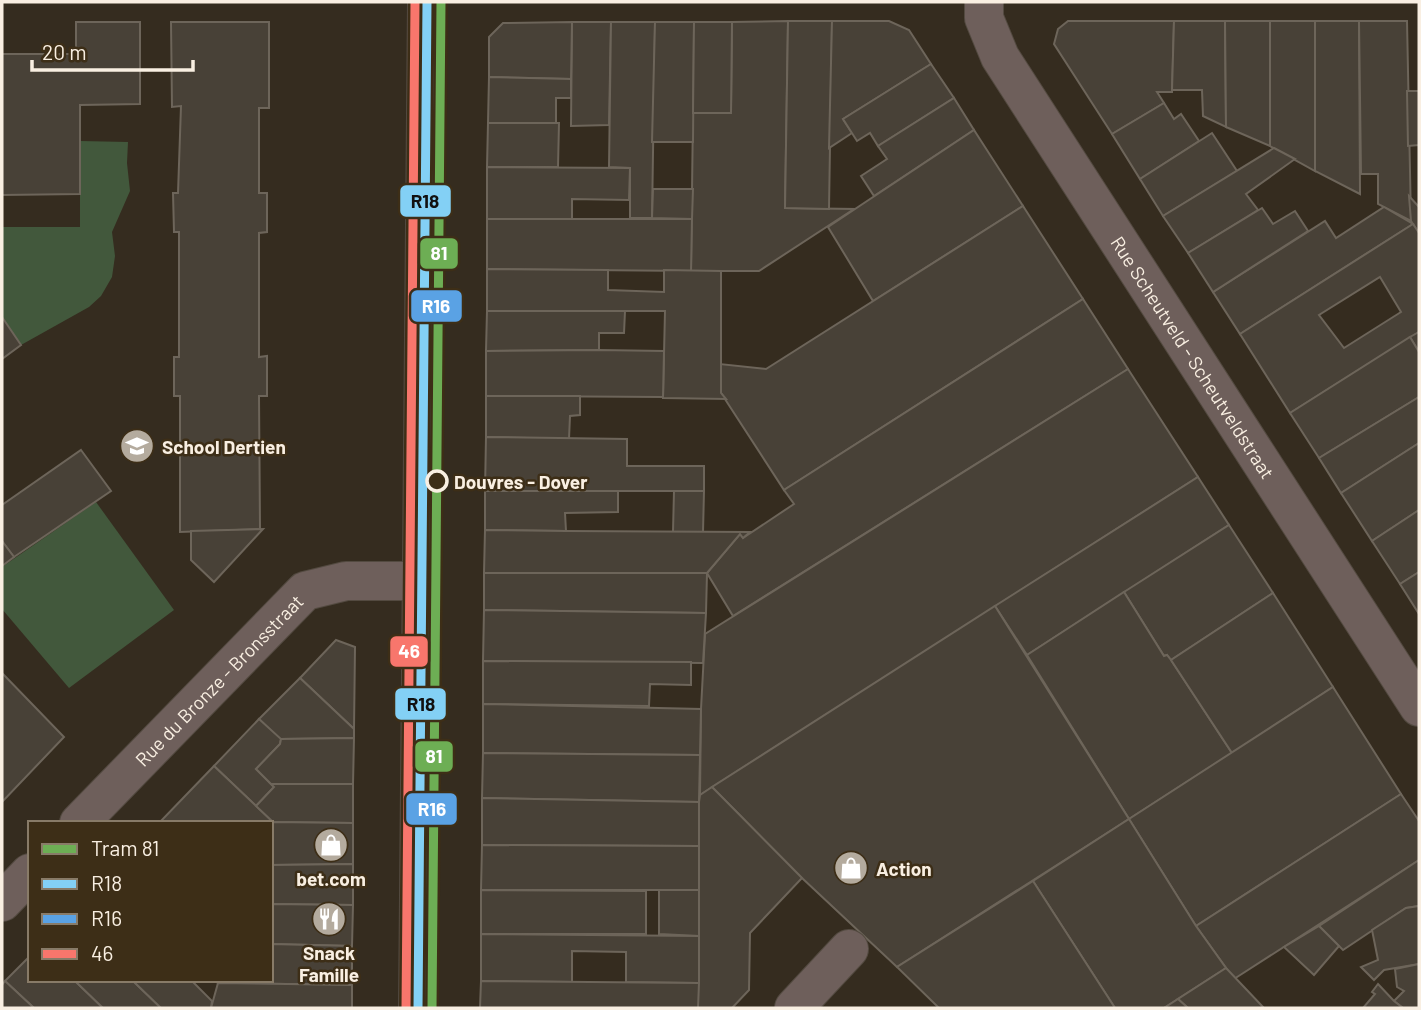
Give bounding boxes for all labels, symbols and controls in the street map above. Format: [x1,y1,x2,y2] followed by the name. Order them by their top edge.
[32,28,192,72] scale bar
[42,39,87,64] text: 20 m
[399,184,452,218] line badge: R18
[411,189,439,212] text: R18
[1107,231,1280,483] street label: Rue Scheutveld - Scheutveldstraat
[419,237,459,270] line badge: 81
[431,241,447,264] text: 81
[410,289,463,323] line badge: R16
[422,294,450,317] text: R16
[118,427,156,465] school or university icon: School Dertien
[162,435,286,458] place label: School Dertien
[426,470,448,492] marker: Douvres - Dover
[454,470,588,493] place label: Douvres - Dover
[130,589,307,770] street label: Rue du Bronze - Bronsstraat
[389,635,429,668] line badge: 46
[398,639,420,662] text: 46
[394,687,447,721] line badge: R18
[407,692,435,715] text: R18
[414,740,454,773] line badge: 81
[426,744,442,767] text: 81
[405,792,458,826] line badge: R16
[418,797,446,820] text: R16
[28,821,273,982] legend
[312,826,350,864] shop icon: bet.com
[91,835,159,860] text: Tram 81
[832,849,870,887] shop icon: Action
[876,857,932,880] place label: Action
[296,867,366,890] place label: bet.com
[91,870,122,895] text: R18
[310,900,348,938] restaurant icon: Snack Famille
[91,905,122,930] text: R16
[91,940,113,965] text: 46
[299,941,359,986] place label: Snack Famille

